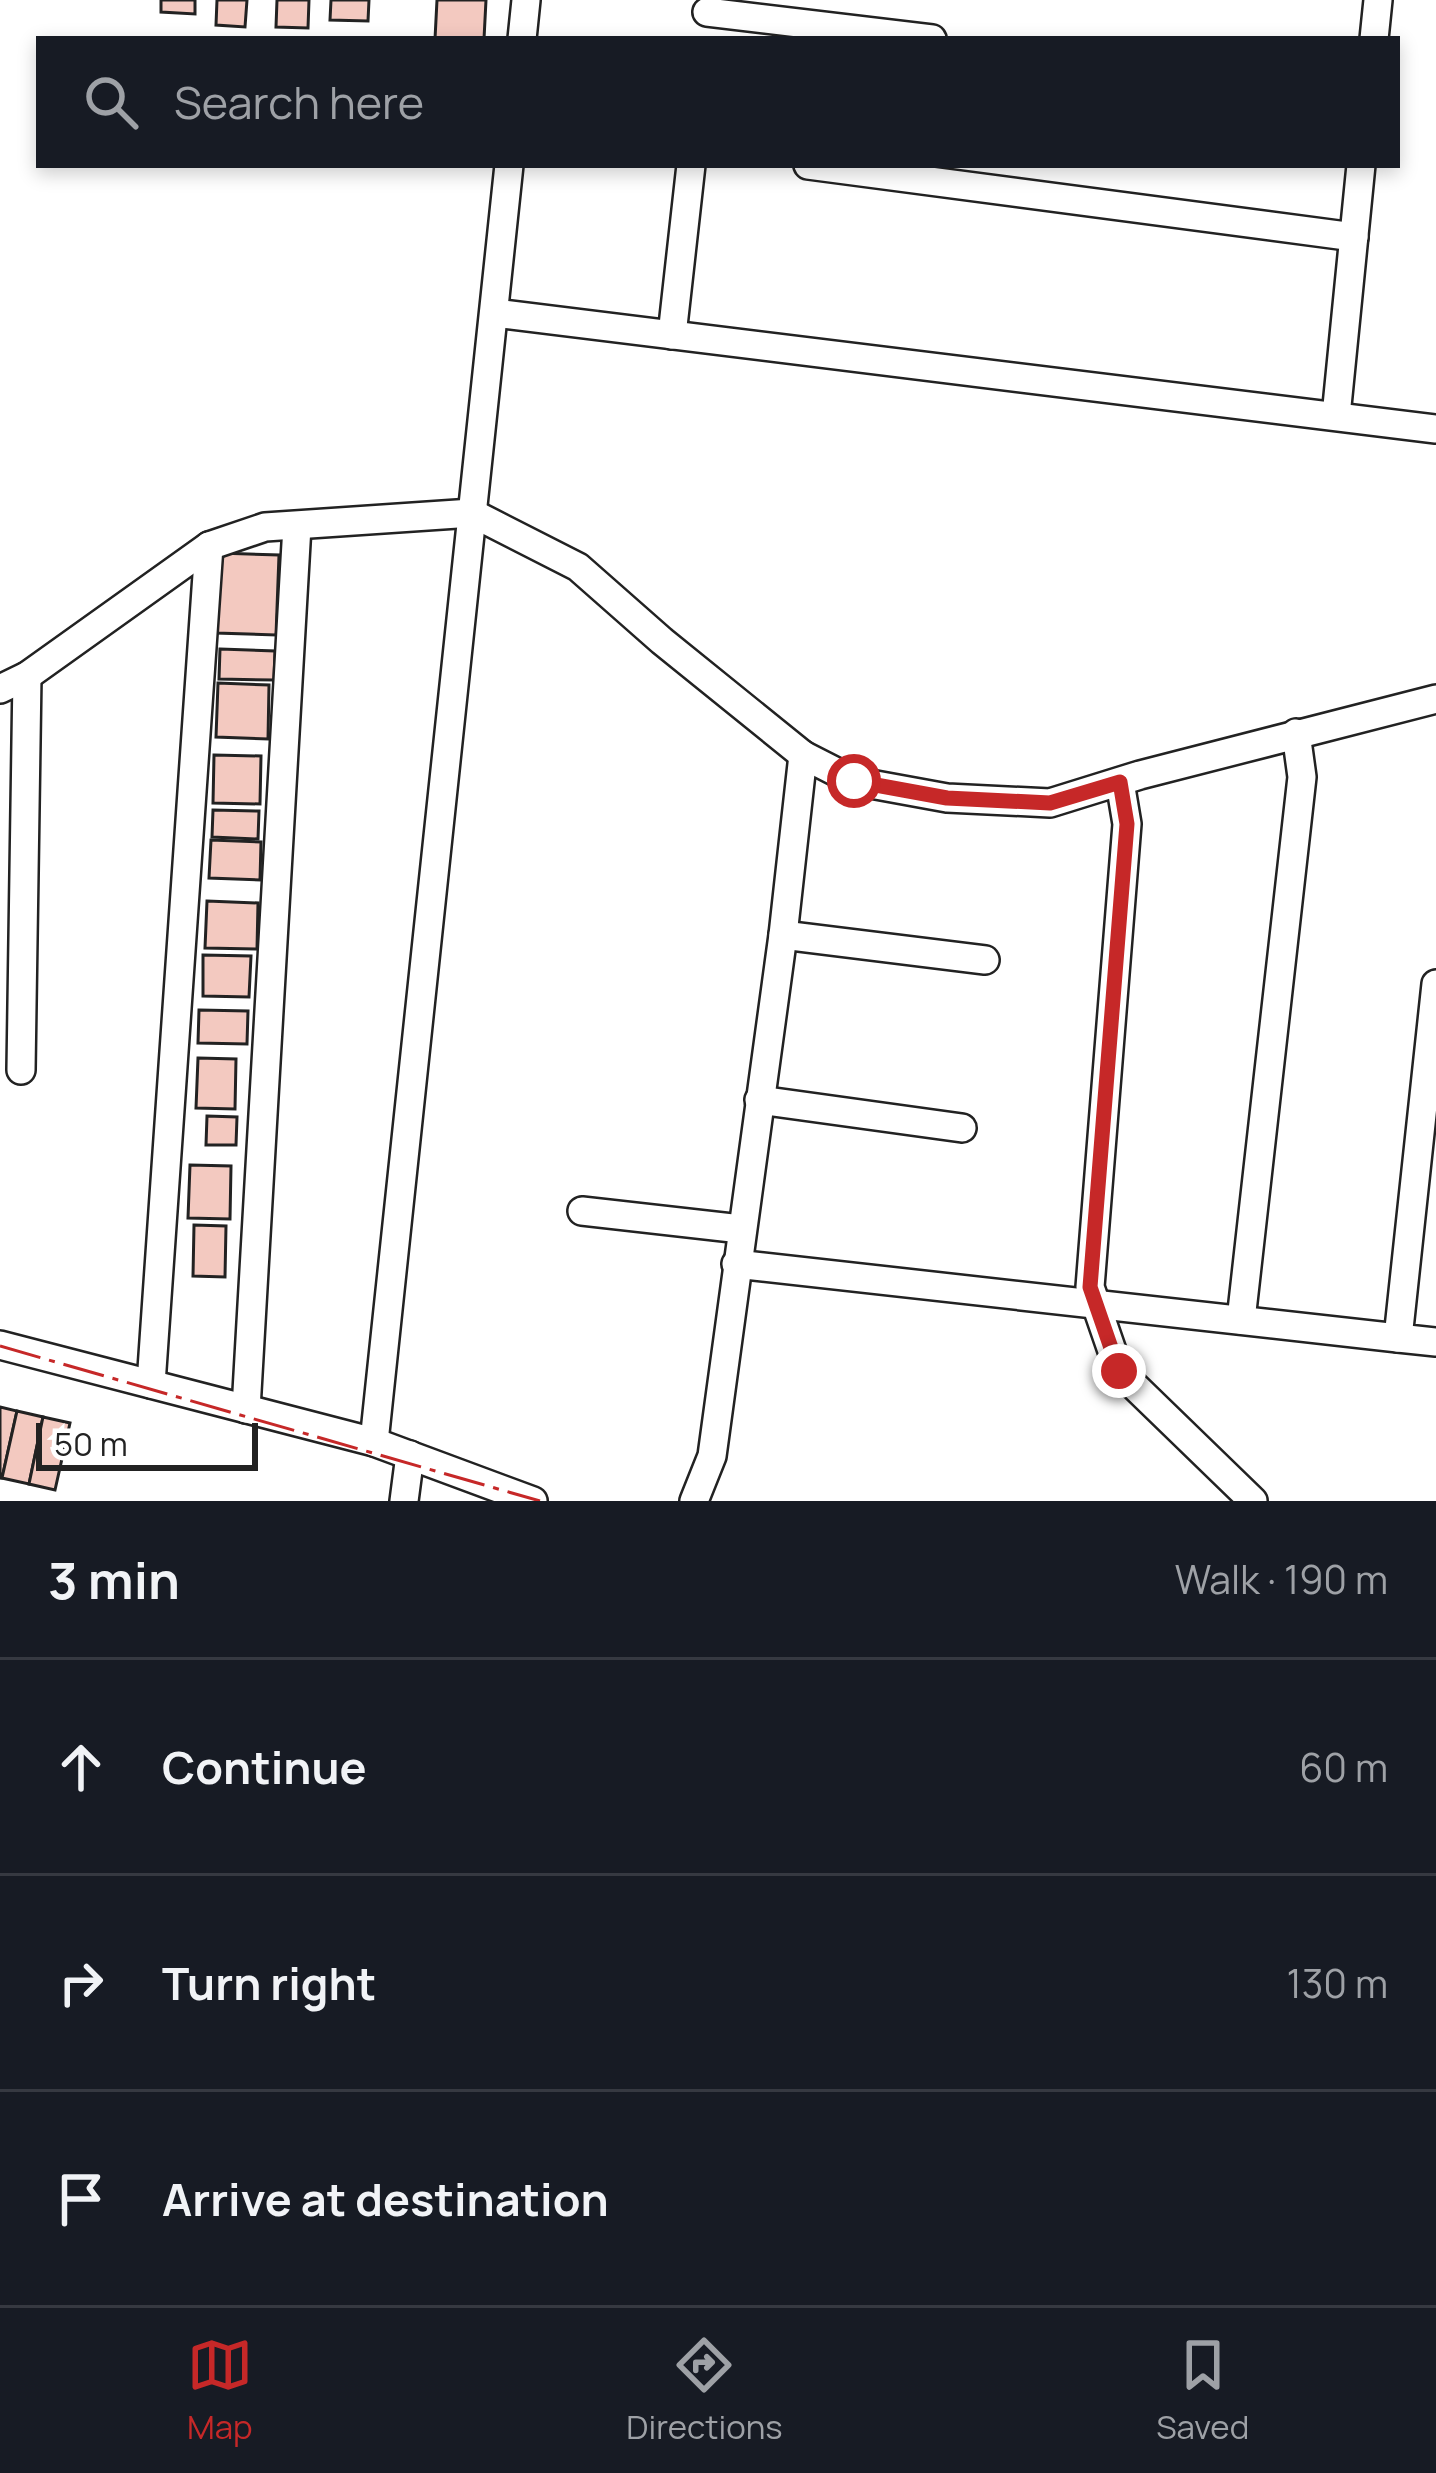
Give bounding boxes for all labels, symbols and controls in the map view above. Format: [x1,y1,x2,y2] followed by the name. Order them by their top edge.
[36,36,1400,168] search box
[78,69,144,135] icon: search
[174,71,424,133] text: Search here
[827,754,881,808] route start
[1092,1344,1146,1398] route end
[36,1417,258,1470] scale bar
[54,1421,128,1466] text: 50 m
[48,1545,180,1614] text: 3 min
[1175,1552,1388,1606] text: Walk · 190 m
[48,1734,114,1800] icon: ahead
[162,1736,367,1798] text: Continue
[1299,1740,1388,1794] text: 60 m
[48,1950,114,2016] icon: right
[162,1952,376,2014] text: Turn right
[1287,1956,1388,2010] text: 130 m
[48,2166,114,2232] icon: arrive
[162,2168,609,2230] text: Arrive at destination
[187,2332,253,2449] tab: Map
[626,2332,783,2449] tab: Directions
[1156,2332,1249,2449] tab: Saved

